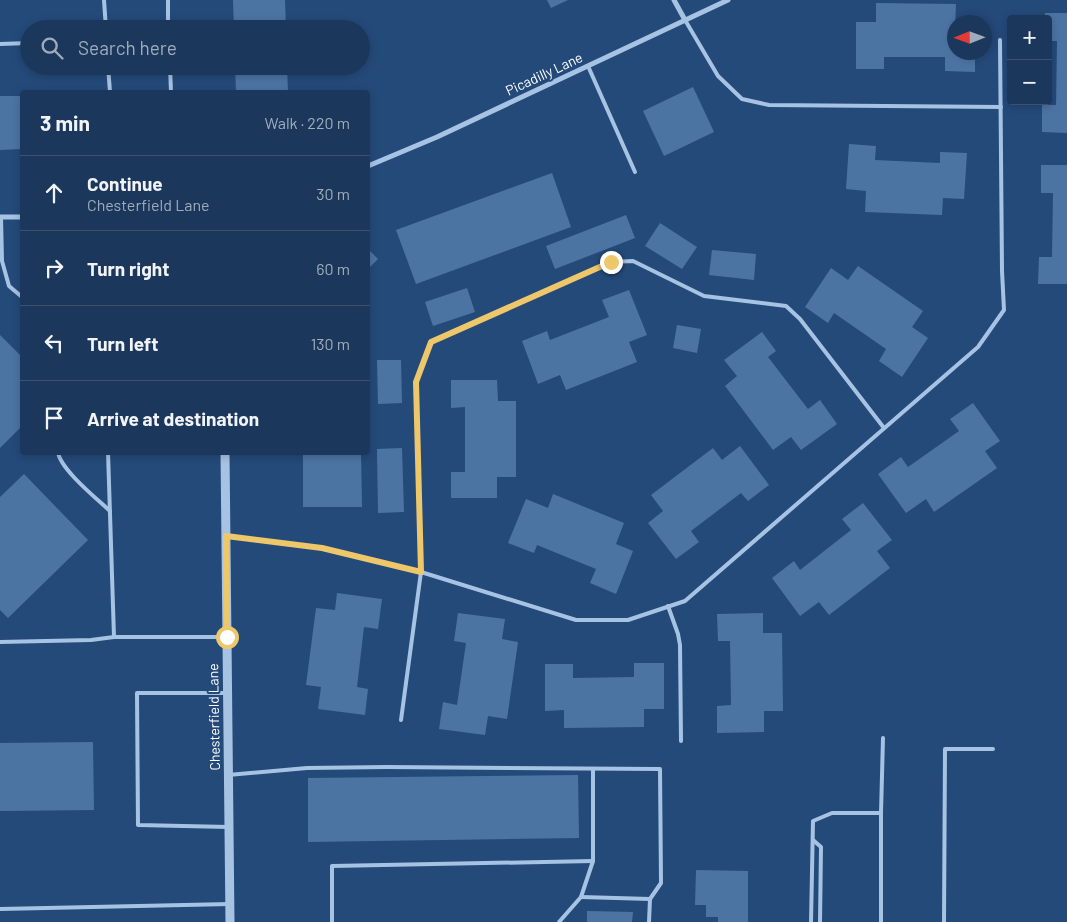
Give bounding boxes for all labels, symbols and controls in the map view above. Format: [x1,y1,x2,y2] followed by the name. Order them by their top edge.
[947,15,992,60] north arrow
[1007,15,1052,105] map controls
[1007,15,1052,60] button: +
[20,20,370,75] search box
[38,34,66,62] icon: search
[78,36,177,59] text: Search here
[502,48,585,99] street label: Picadilly Lane
[1007,60,1052,105] button: −
[40,110,90,135] text: 3 min
[264,113,350,132] text: Walk · 220 m
[87,172,163,195] text: Continue
[40,179,68,207] icon: ahead
[316,184,350,203] text: 30 m
[87,195,209,214] text: Chesterfield Lane
[600,251,623,274] route end
[40,254,68,282] icon: right
[87,257,169,280] text: Turn right
[316,259,350,278] text: 60 m
[40,329,68,357] icon: left
[87,332,158,355] text: Turn left
[311,334,350,353] text: 130 m
[40,404,68,432] icon: arrive
[87,407,259,430] text: Arrive at destination
[216,626,239,649] route start
[204,663,223,771] street label: Chesterfield Lane

